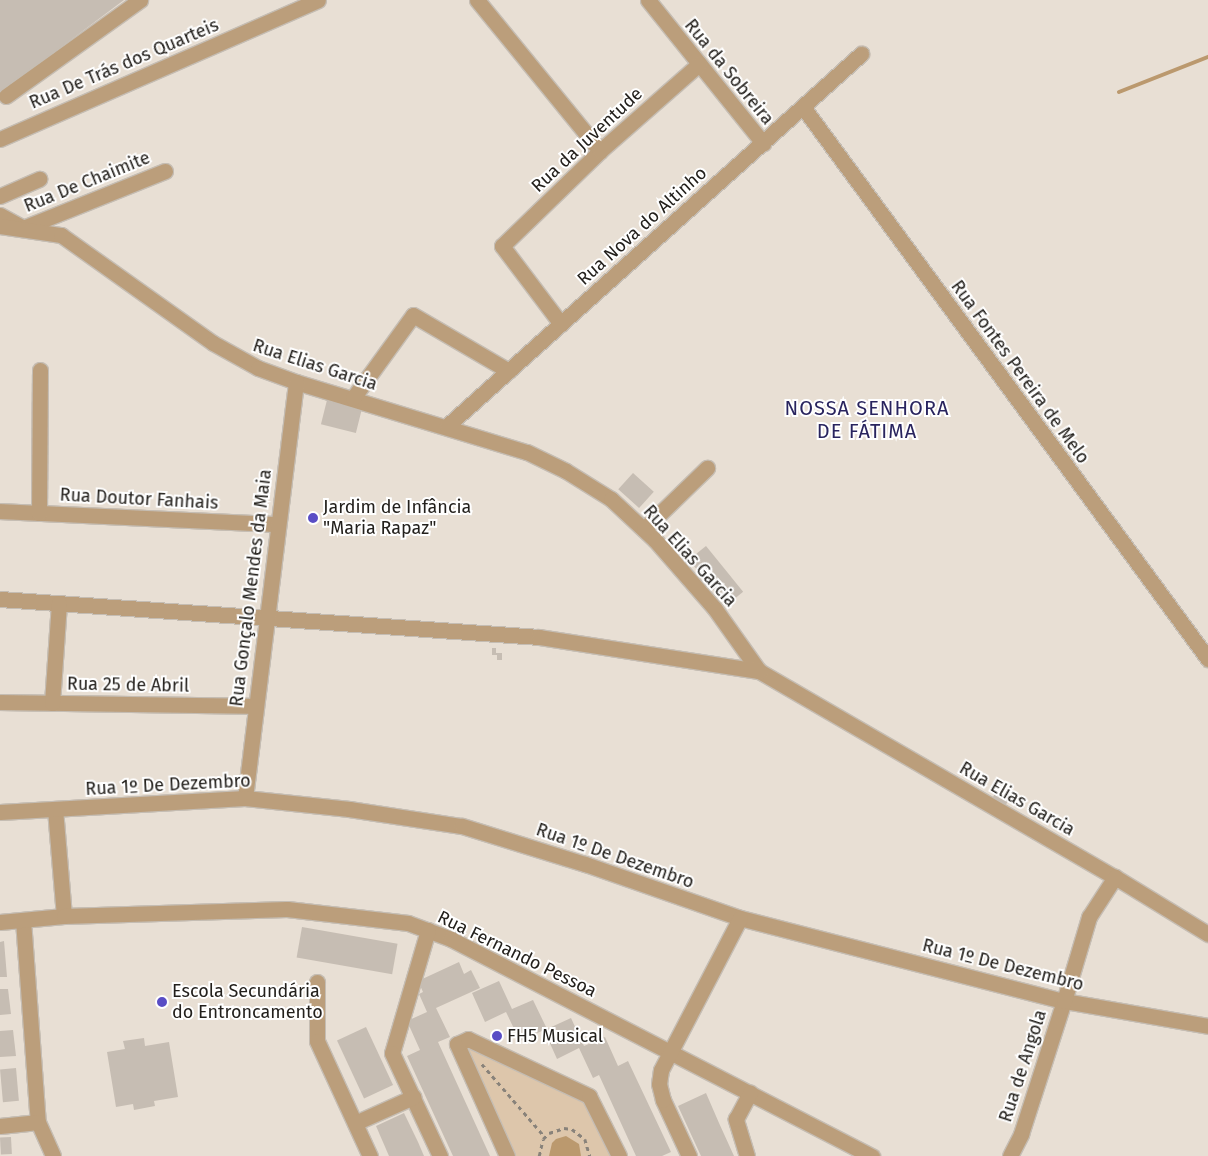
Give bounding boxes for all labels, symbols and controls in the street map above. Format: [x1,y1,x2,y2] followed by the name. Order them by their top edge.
[26,14,222,114] street label: Rua De Trás dos Quarteis
[680,15,778,129] street label: Rua da Sobreira
[527,83,647,197] street label: Rua da Juventude
[21,147,153,217] street label: Rua De Chaimite
[573,162,711,290] street label: Rua Nova do Altinho
[946,276,1094,468] street label: Rua Fontes Pereira de Melo
[250,335,380,395] street label: Rua Elias Garcia
[783,396,951,443] district label: NOSSA SENHORA DE FÁTIMA
[226,468,276,708] street label: Rua Gonçalo Mendes da Maia
[59,484,219,514] street label: Rua Doutor Fanhais
[323,497,471,540] place label: Jardim de Infância "Maria Rapaz"
[639,501,741,611] street label: Rua Elias Garcia
[307,512,319,524] marker: Jardim de Infância "Maria Rapaz"
[67,673,189,697] street label: Rua 25 de Abril
[955,757,1079,841] street label: Rua Elias Garcia
[85,770,251,800] street label: Rua 1º De Dezembro
[533,819,697,893] street label: Rua 1º De Dezembro
[434,906,600,1002] street label: Rua Fernando Pessoa
[920,934,1086,996] street label: Rua 1º De Dezembro
[172,981,323,1024] place label: Escola Secundária do Entroncamento
[156,996,168,1008] marker: Escola Secundária do Entroncamento
[995,1007,1051,1125] street label: Rua de Angola
[507,1025,603,1047] place label: FH5 Musical
[491,1030,503,1042] marker: FH5 Musical

